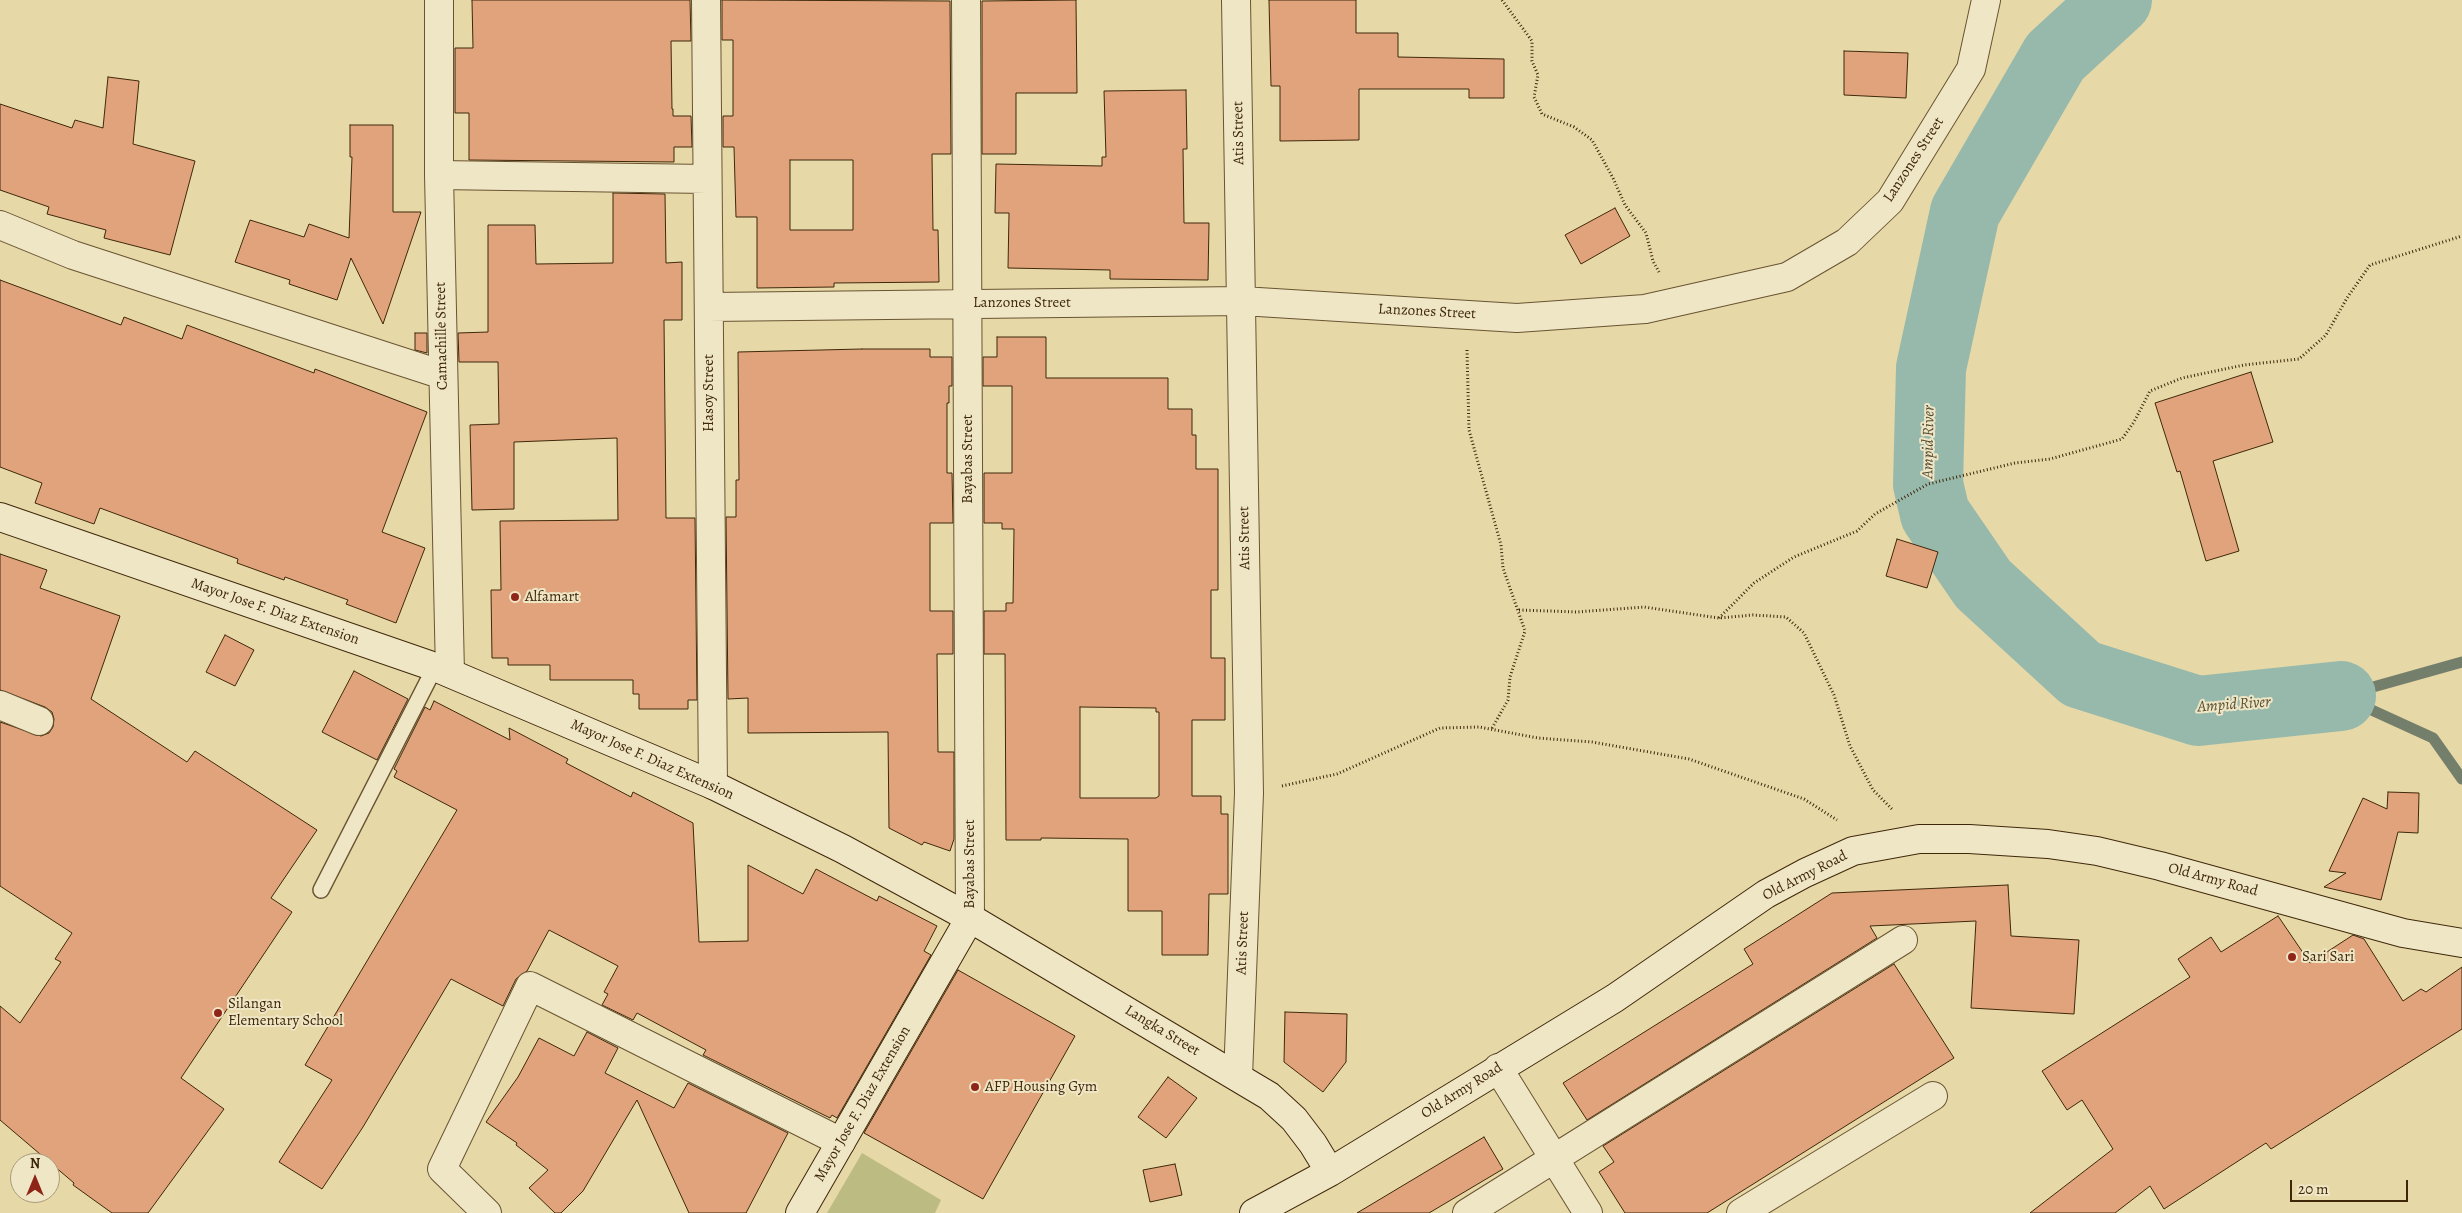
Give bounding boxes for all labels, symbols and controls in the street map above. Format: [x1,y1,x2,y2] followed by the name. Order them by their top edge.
[1229,101,1249,165] street label: Atis Street
[1880,114,1948,206] street label: Lanzones Street
[432,282,452,390] street label: Camachille Street
[973,294,1071,312] street label: Lanzones Street
[1378,300,1476,324] street label: Lanzones Street
[700,354,718,432] street label: Hasoy Street
[1919,405,1939,479] water label: Ampid River
[959,414,977,504] street label: Bayabas Street
[1235,506,1255,570] street label: Atis Street
[189,575,361,649] street label: Mayor Jose F. Diaz Extension
[525,588,579,606] place label: Alfamart
[509,591,521,603] marker: Alfamart
[2197,693,2271,717] water label: Ampid River
[568,716,736,804] street label: Mayor Jose F. Diaz Extension
[961,819,979,909] street label: Bayabas Street
[1760,847,1850,905] street label: Old Army Road
[2166,859,2260,901] street label: Old Army Road
[1233,911,1253,975] street label: Atis Street
[2302,948,2354,966] place label: Sari Sari
[2286,951,2298,963] marker: Sari Sari
[228,995,343,1030] place label: Silangan Elementary School
[1121,1002,1203,1060] street label: Langka Street
[212,1007,224,1019] marker: Silangan Elementary School
[811,1023,915,1185] street label: Mayor Jose F. Diaz Extension
[1418,1059,1506,1123] street label: Old Army Road
[985,1078,1097,1096] place label: AFP Housing Gym
[969,1081,981,1093] marker: AFP Housing Gym
[10,1153,60,1203] north arrow
[30,1154,40,1173] text: N
[2292,1170,2410,1202] scale bar
[2298,1179,2329,1199] text: 20 m

